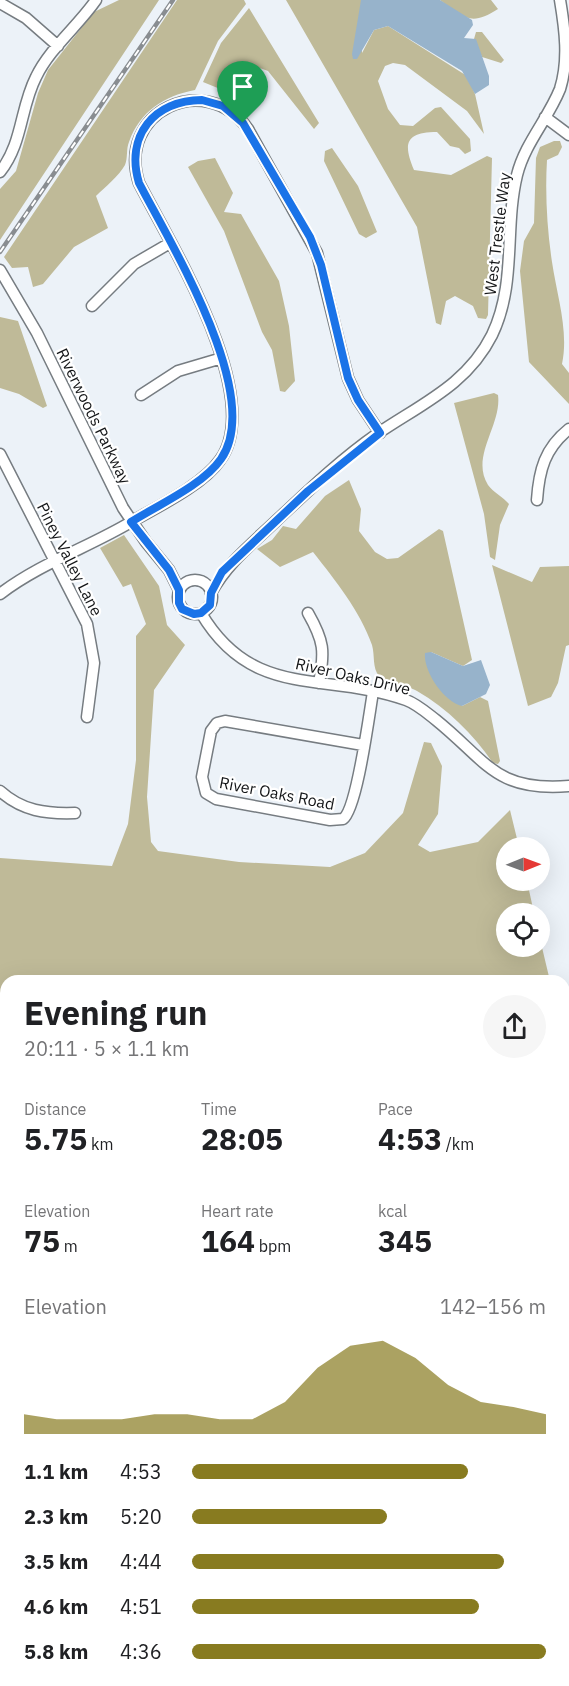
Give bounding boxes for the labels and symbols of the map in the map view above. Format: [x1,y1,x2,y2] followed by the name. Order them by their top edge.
[217,61,268,123] pin
[480,171,514,297] street label: West Trestle Way
[52,345,136,487] street label: Riverwoods Parkway
[33,499,107,619] street label: Piney Valley Lane
[294,653,413,699] street label: River Oaks Drive
[218,772,336,814] street label: River Oaks Road
[496,837,550,891] north arrow

